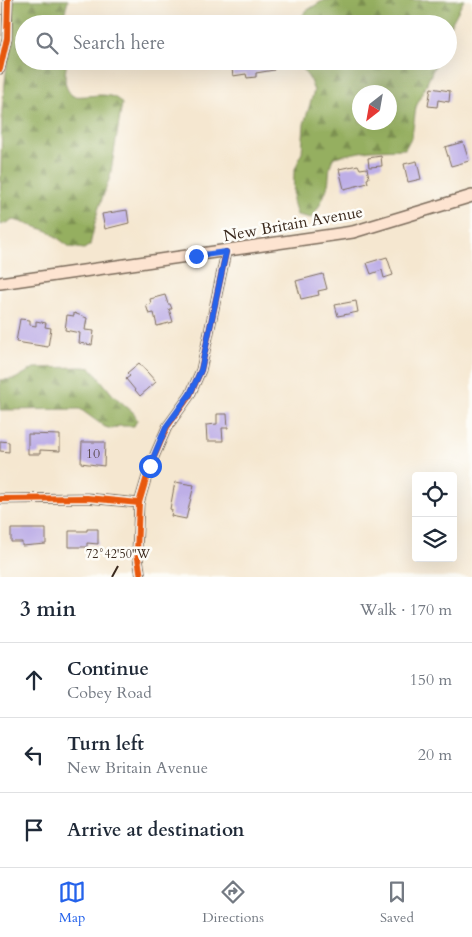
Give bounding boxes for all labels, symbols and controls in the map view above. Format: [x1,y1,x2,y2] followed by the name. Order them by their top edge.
[15,15,457,70] search box
[33,29,61,57] icon: search
[73,30,165,56] text: Search here
[352,85,397,130] north arrow
[222,201,365,247] street label: New Britain Avenue
[185,245,208,268] route end
[86,444,100,463] house number: 10
[139,455,162,478] route start
[412,472,457,562] map controls
[412,472,457,517] button: locate
[412,517,457,562] button: layers
[86,546,151,562] text: 72°42'50"W
[20,595,76,624] text: 3 min
[360,599,452,621] text: Walk · 170 m
[67,656,149,682] text: Continue
[20,666,48,694] icon: ahead
[410,669,452,691] text: 150 m
[67,682,152,704] text: Cobey Road
[67,731,144,757] text: Turn left
[20,741,48,769] icon: left
[418,744,452,766] text: 20 m
[67,757,208,779] text: New Britain Avenue
[20,816,48,844] icon: arrive
[67,817,244,843] text: Arrive at destination
[58,878,86,927] tab: Map
[202,878,264,927] tab: Directions
[380,878,414,927] tab: Saved

